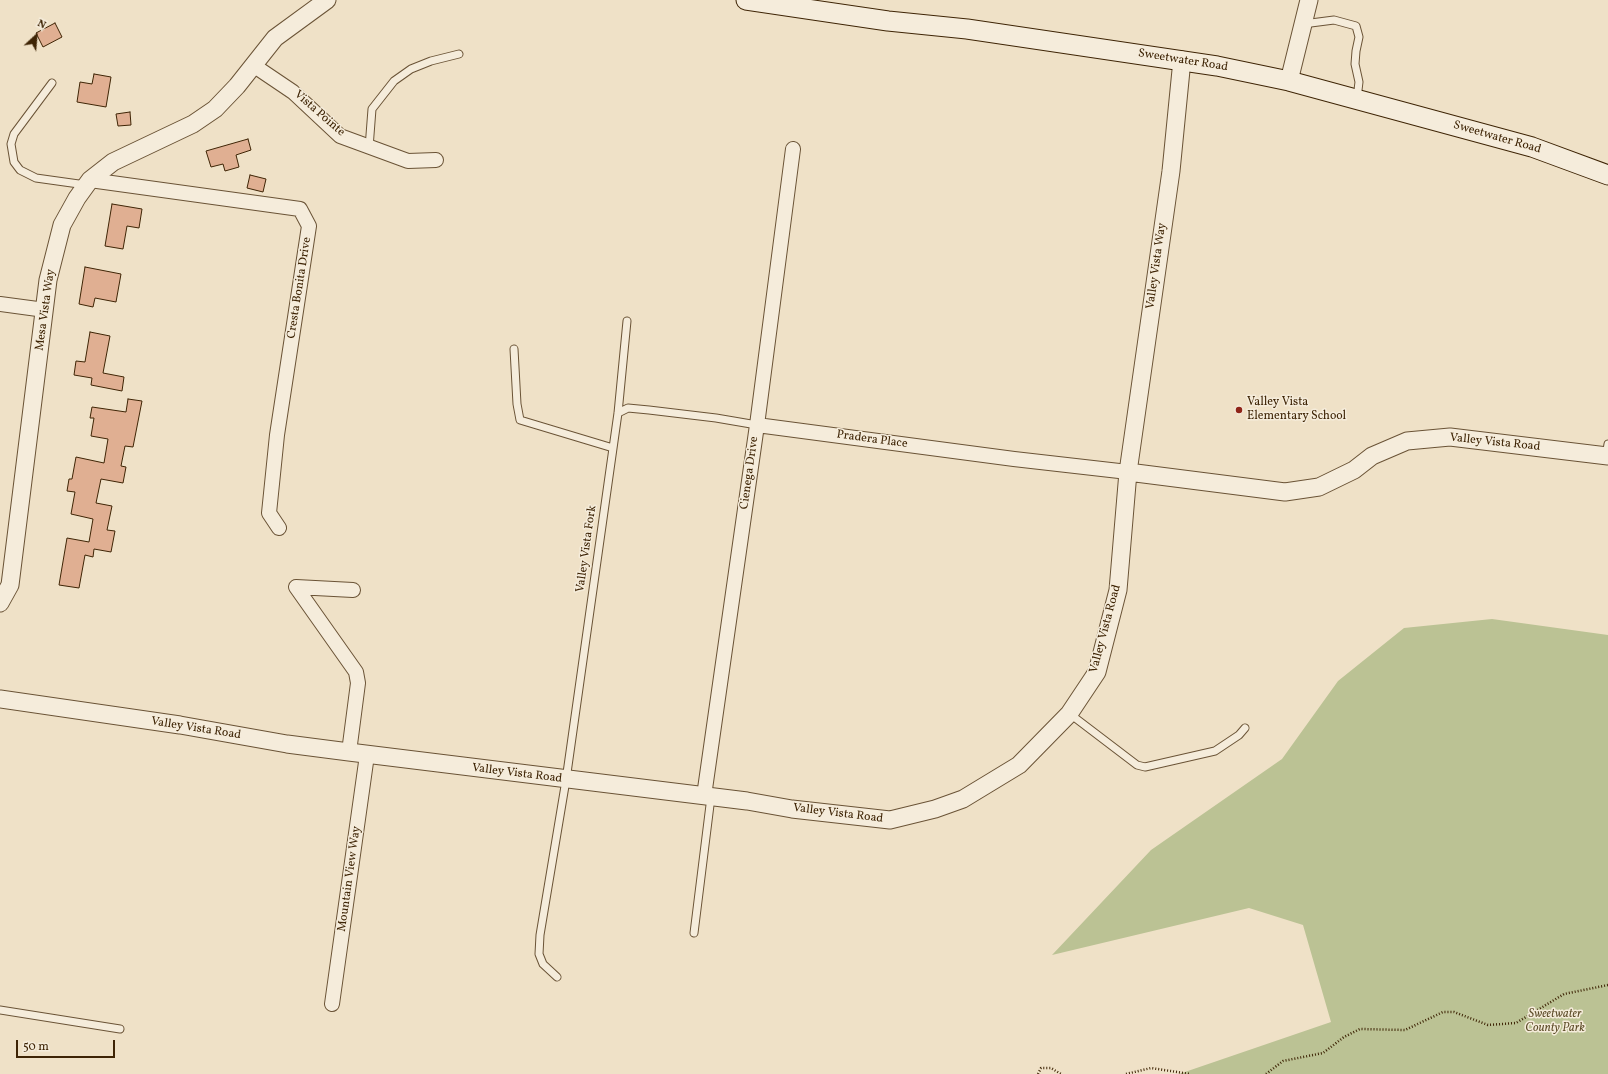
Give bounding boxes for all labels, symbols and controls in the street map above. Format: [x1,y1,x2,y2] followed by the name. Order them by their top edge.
[16,16,56,56] north arrow
[35,16,48,33] text: N
[1137,47,1229,75] street label: Sweetwater Road
[291,88,347,140] street label: Vista Pointe
[1451,119,1543,157] street label: Sweetwater Road
[1144,222,1170,310] street label: Valley Vista Way
[285,236,315,340] street label: Cresta Bonita Drive
[33,268,59,352] street label: Mesa Vista Way
[1247,396,1346,424] place label: Valley Vista Elementary School
[1234,405,1244,415] marker: Valley Vista Elementary School
[836,428,908,452] street label: Pradera Place
[1449,431,1541,455] street label: Valley Vista Road
[738,435,762,511] street label: Cienega Drive
[574,505,600,593] street label: Valley Vista Fork
[1087,583,1125,675] street label: Valley Vista Road
[150,715,242,743] street label: Valley Vista Road
[471,761,563,787] street label: Valley Vista Road
[792,801,884,827] street label: Valley Vista Road
[335,825,365,933] street label: Mountain View Way
[1525,1008,1585,1036] park label: Sweetwater County Park
[18,1032,117,1058] scale bar
[23,1039,49,1055] text: 50 m

